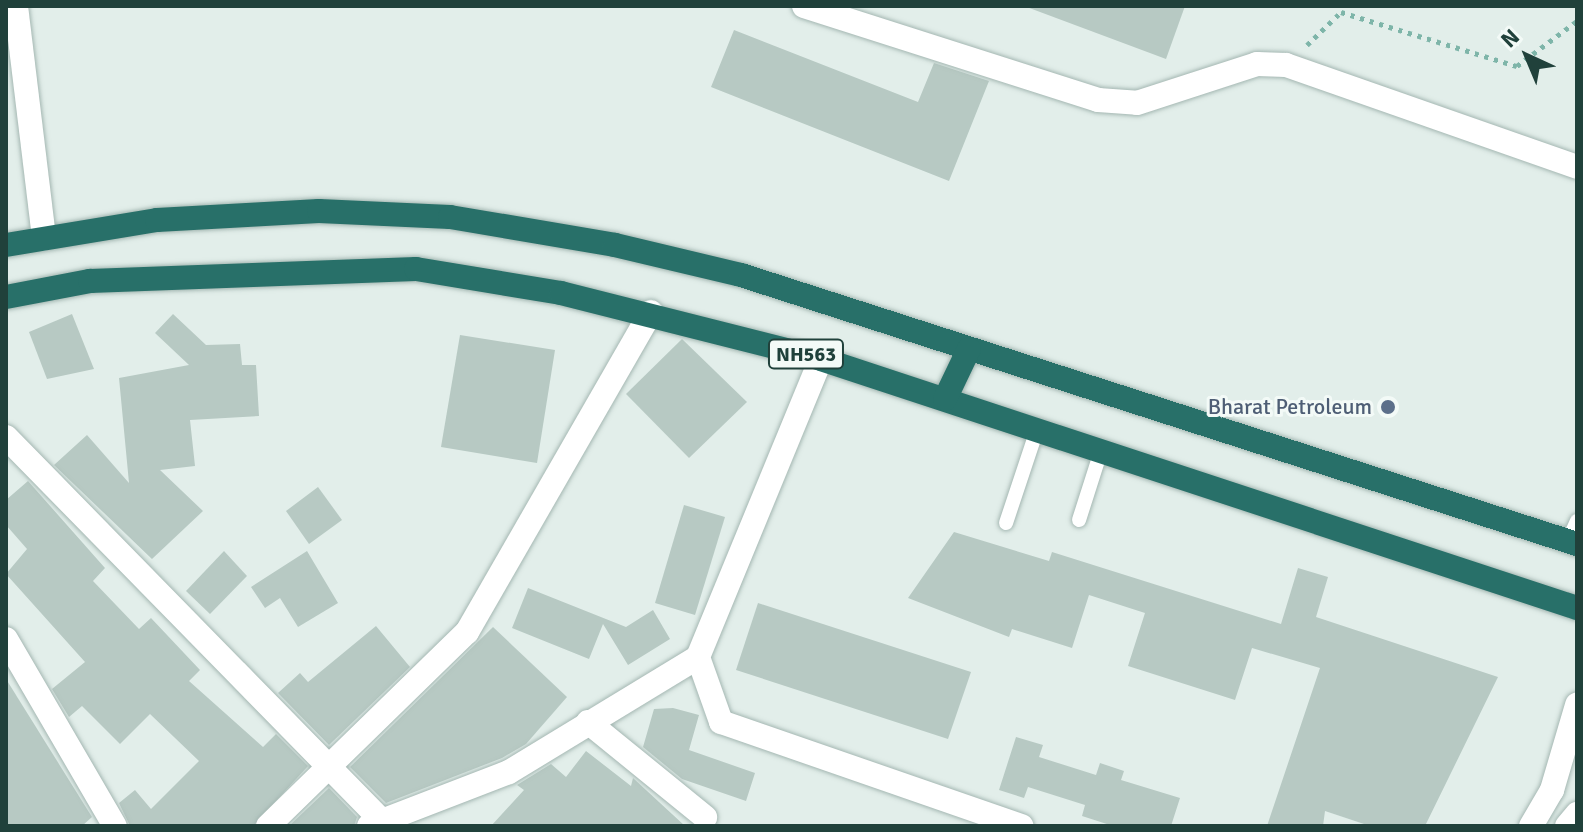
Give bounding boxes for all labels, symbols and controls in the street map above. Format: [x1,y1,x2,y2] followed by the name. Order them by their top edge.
[1487,16,1567,96] north arrow
[1495,23,1525,53] text: N
[766,338,846,370] road number: NH563
[1208,394,1372,420] place label: Bharat Petroleum
[1379,398,1397,416] marker: Bharat Petroleum

